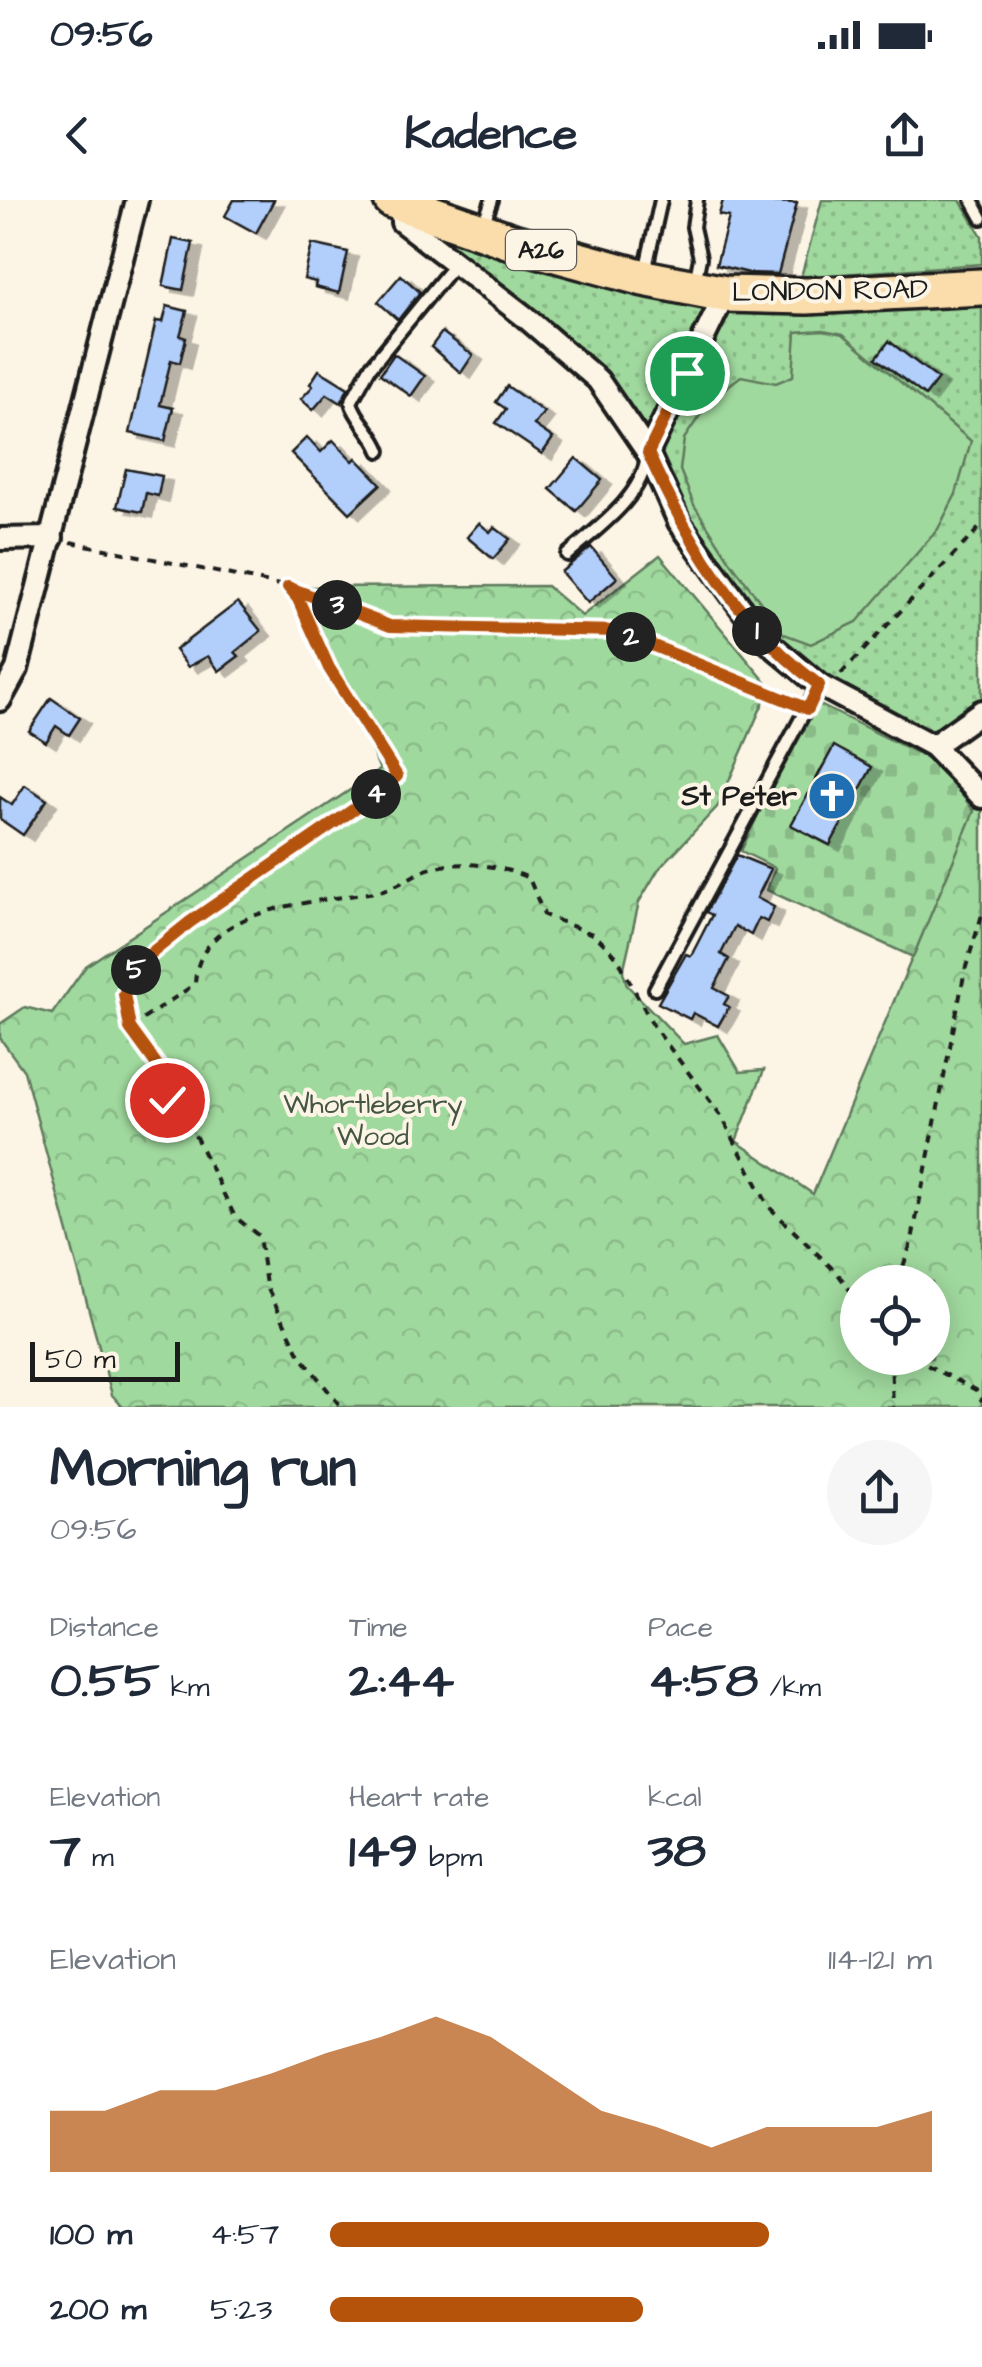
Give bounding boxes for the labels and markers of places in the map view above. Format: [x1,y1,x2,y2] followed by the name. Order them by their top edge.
[645,331,730,416] pin
[312,580,362,630] pin: 3
[732,606,782,656] pin: 1
[606,612,656,662] pin: 2
[351,769,401,819] pin: 4
[806,770,858,822] church icon: St Peter
[681,777,798,816] place label: St Peter
[111,945,161,995] pin: 5
[125,1058,210,1143] pin

